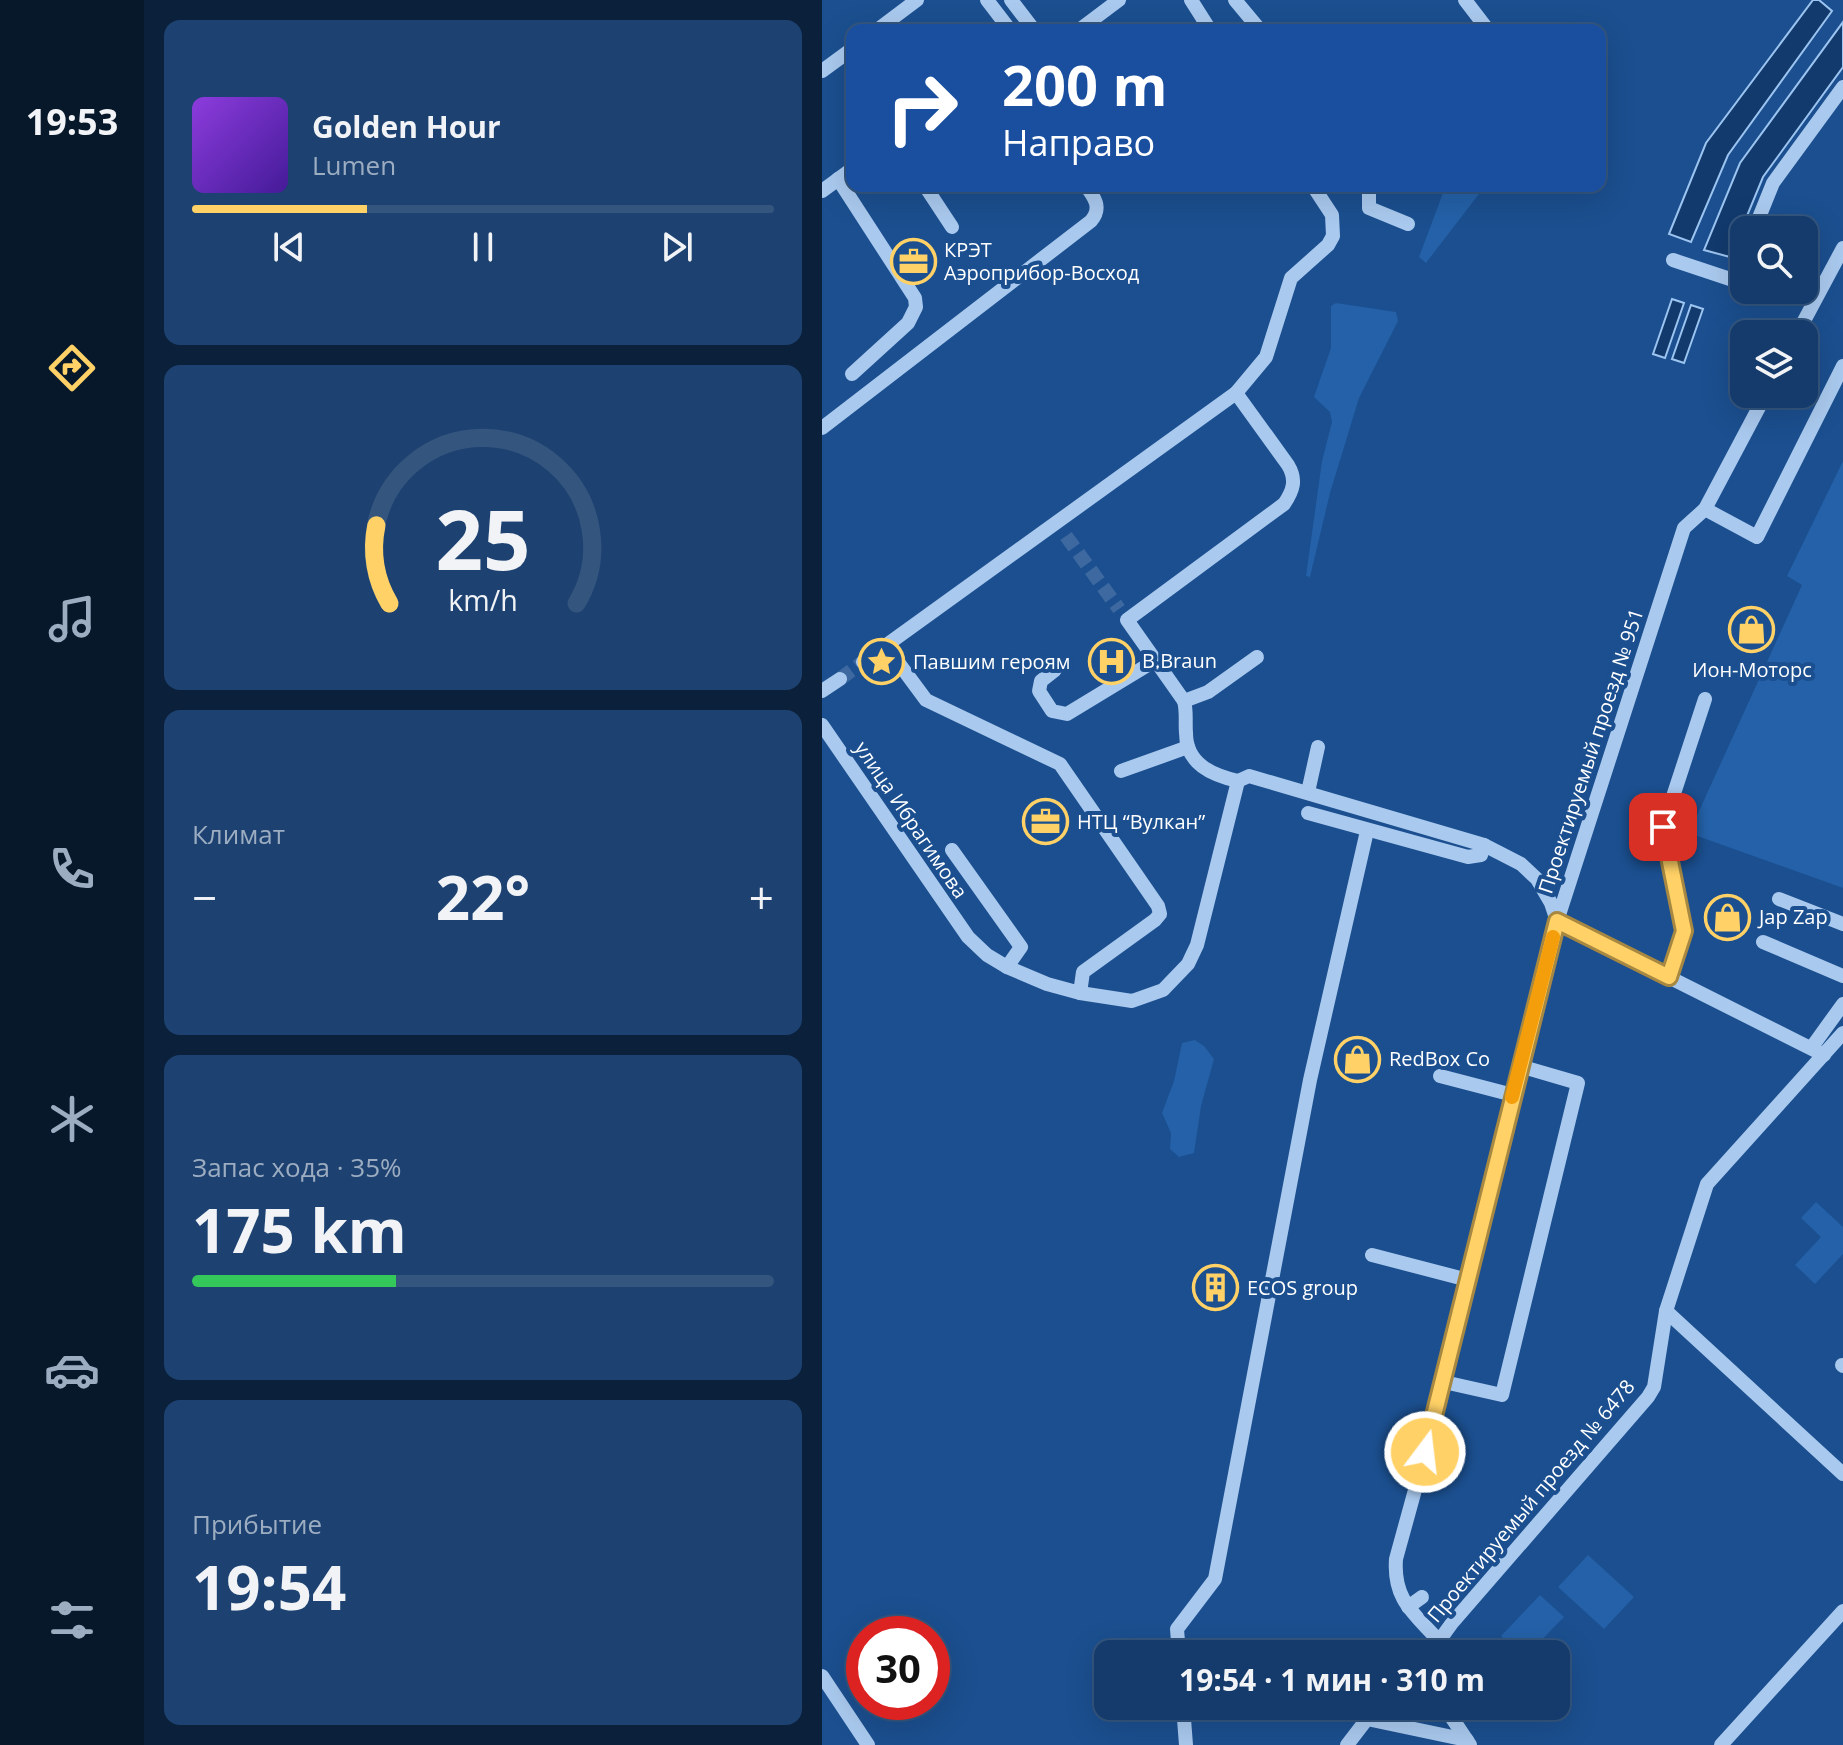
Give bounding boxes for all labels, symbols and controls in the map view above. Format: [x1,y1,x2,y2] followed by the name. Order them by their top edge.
[1002,46,1168,122] text: 200 m
[870,56,974,160] icon: right
[26,97,118,146] text: 19:53
[312,106,501,147] text: Golden Hour
[1002,118,1155,167] text: Направо
[312,147,396,183] text: Lumen
[1730,216,1818,408] map controls
[1730,216,1818,304] button: search
[267,225,311,269] icon: previous
[461,225,505,269] icon: pause
[655,225,699,269] icon: next
[944,236,1140,286] place label: КРЭТ Аэроприбор-Восход
[889,238,937,286] office icon: КРЭТ Аэроприбор-Восход
[1730,320,1818,408] button: layers
[44,340,100,396] icon: directions
[435,480,531,593] text: 25
[448,580,518,619] text: km/h
[44,591,100,647] icon: music
[1532,605,1649,897] street label: Проектируемый проезд № 951
[1728,606,1776,654] shop icon: Ион-Моторс
[1087,637,1135,685] hospital icon: B.Braun
[858,638,906,686] place icon: Павшим героям
[1142,647,1217,674] place label: B.Braun
[913,648,1070,675] place label: Павшим героям
[1692,656,1812,683] place label: Ион-Моторс
[849,736,974,904] street label: улица Ибрагимова
[1629,793,1697,861] pin
[1022,798,1070,846] office icon: НТЦ “Вулкан”
[1641,805,1685,849] icon: arrive
[1077,808,1205,835] place label: НТЦ “Вулкан”
[192,816,285,852] text: Климат
[44,841,100,897] icon: phone
[436,856,530,938] text: 22°
[192,867,217,927] text: −
[749,867,774,927] text: +
[1704,893,1752,941] shop icon: Jap Zap
[1757,903,1828,930] place label: Jap Zap
[1334,1035,1382,1083] shop icon: RedBox Co
[1389,1045,1490,1072] place label: RedBox Co
[44,1091,100,1147] icon: climate
[192,1149,402,1185] text: Запас хода · 35%
[192,1189,407,1271] text: 175 km
[1192,1264,1240,1312] building icon: ECOS group
[1247,1274,1358,1301] place label: ECOS group
[44,1342,100,1398] icon: car
[1421,1373,1640,1628] street label: Проектируемый проезд № 6478
[1383,1410,1467,1494] position arrow
[192,1506,322,1542] text: Прибытие
[192,1546,346,1628] text: 19:54
[44,1592,100,1648] icon: filters
[846,1616,950,1720] speed limit sign: 30
[1179,1659,1485,1700] text: 19:54 · 1 мин · 310 m

